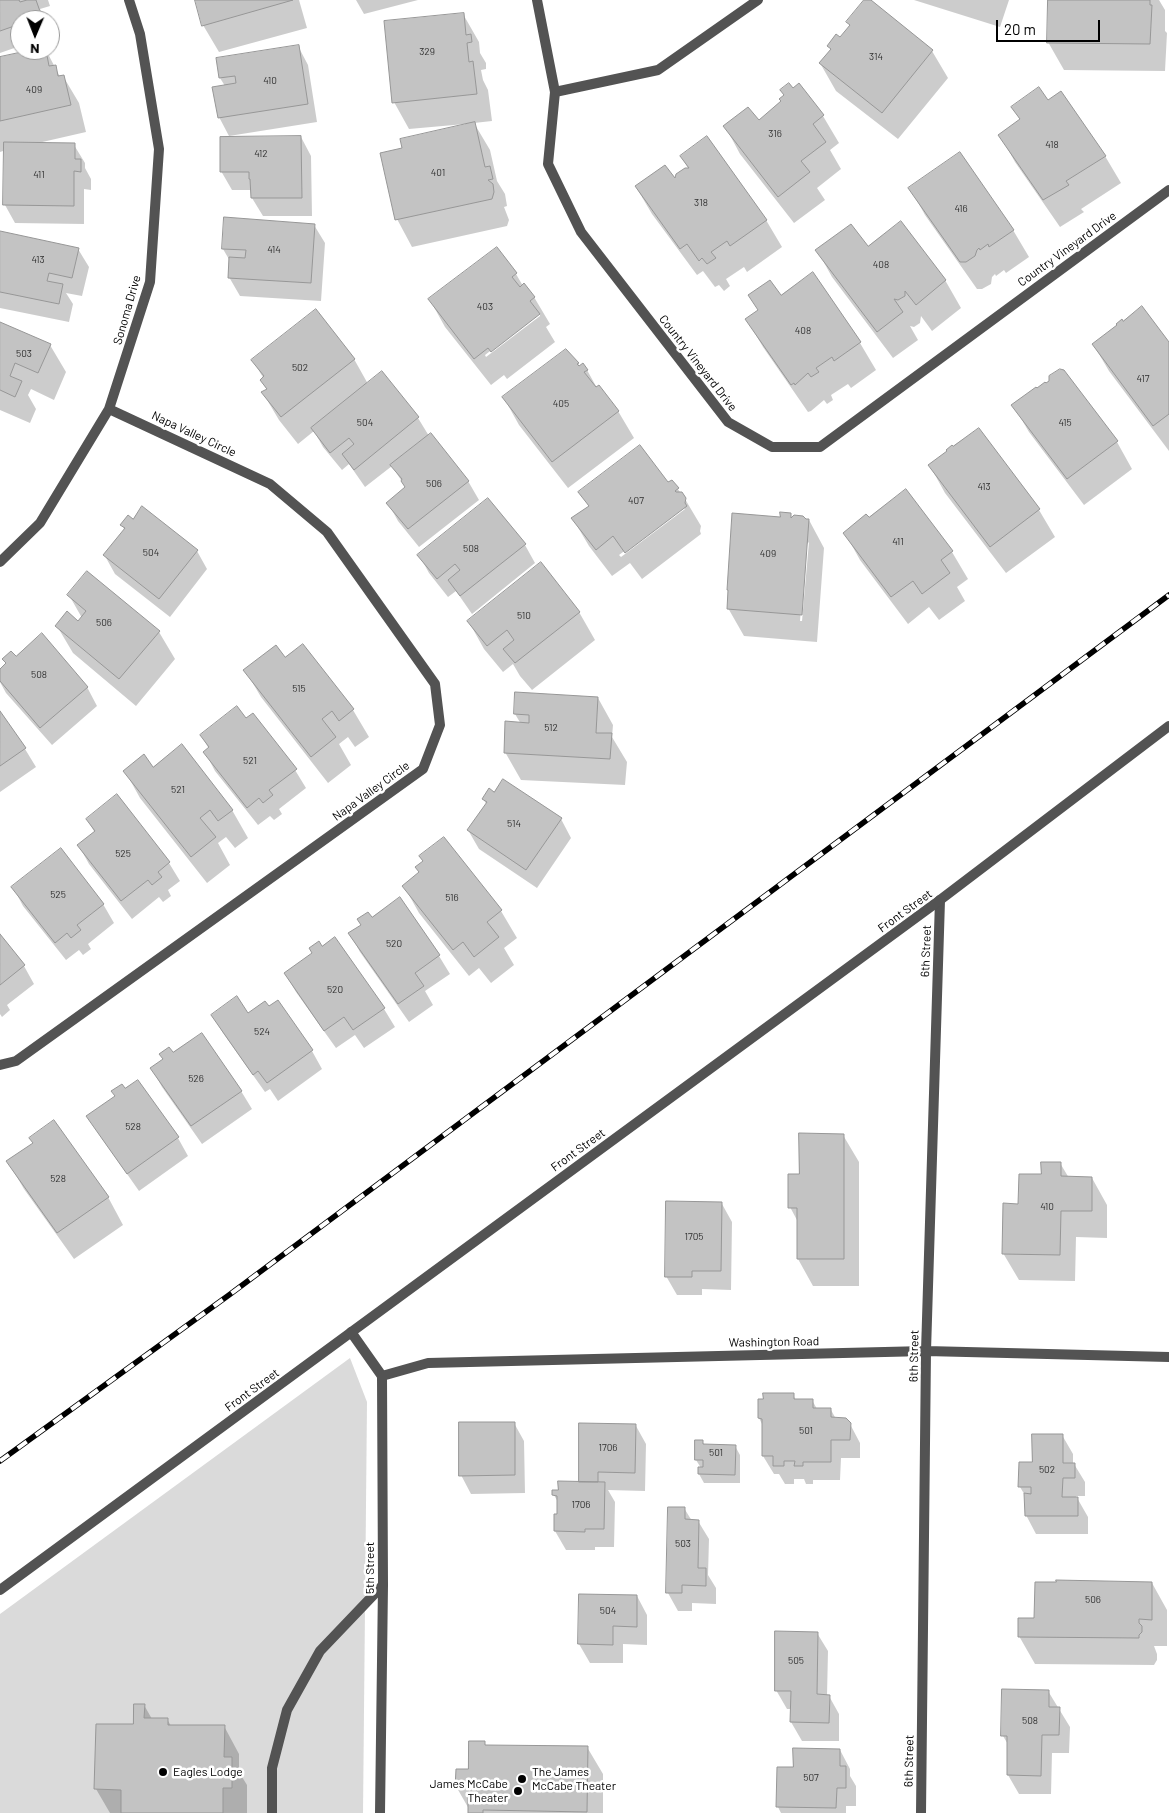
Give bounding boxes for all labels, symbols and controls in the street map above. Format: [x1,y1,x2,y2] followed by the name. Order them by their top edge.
[10,10,60,60] north arrow
[999,10,1103,42] scale bar
[1004,20,1036,38] text: 20 m
[30,41,40,58] text: N
[419,46,435,58] house number: 329
[869,51,883,63] house number: 314
[263,75,277,87] house number: 410
[26,84,42,96] house number: 409
[768,128,782,140] house number: 316
[1045,139,1059,151] house number: 418
[254,148,268,160] house number: 412
[431,167,445,179] house number: 401
[33,169,45,181] house number: 411
[694,197,708,209] house number: 318
[954,203,968,215] house number: 416
[1015,208,1119,290] street label: Country Vineyard Drive
[267,244,281,256] house number: 414
[31,254,45,266] house number: 413
[873,259,889,271] house number: 408
[110,274,144,346] street label: Sonoma Drive
[477,301,493,313] house number: 403
[656,312,740,414] street label: Country Vineyard Drive
[795,325,811,337] house number: 408
[16,348,32,360] house number: 503
[292,362,308,374] house number: 502
[1137,373,1149,385] house number: 417
[553,398,569,410] house number: 405
[149,408,239,460] street label: Napa Valley Circle
[357,417,373,429] house number: 504
[1058,417,1072,429] house number: 415
[426,478,442,490] house number: 506
[977,481,991,493] house number: 413
[628,495,644,507] house number: 407
[892,536,904,548] house number: 411
[463,543,479,555] house number: 508
[143,547,159,559] house number: 504
[760,548,776,560] house number: 409
[517,610,531,622] house number: 510
[96,617,112,629] house number: 506
[31,669,47,681] house number: 508
[292,683,306,695] house number: 515
[544,722,558,734] house number: 512
[243,755,257,767] house number: 521
[330,758,412,824] street label: Napa Valley Circle
[171,784,185,796] house number: 521
[507,818,521,830] house number: 514
[115,848,131,860] house number: 525
[875,887,935,935] street label: Front Street
[50,889,66,901] house number: 525
[445,892,459,904] house number: 516
[918,925,934,977] street label: 6th Street
[386,938,402,950] house number: 520
[327,984,343,996] house number: 520
[254,1026,270,1038] house number: 524
[188,1073,204,1085] house number: 526
[125,1121,141,1133] house number: 528
[548,1126,608,1174] street label: Front Street
[50,1173,66,1185] house number: 528
[1040,1201,1054,1213] house number: 410
[684,1231,704,1243] house number: 1705
[906,1330,922,1382] street label: 6th Street
[729,1334,819,1350] street label: Washington Road
[222,1366,282,1414] street label: Front Street
[799,1425,813,1437] house number: 501
[598,1442,618,1454] house number: 1706
[709,1447,723,1459] house number: 501
[1039,1464,1055,1476] house number: 502
[571,1499,591,1511] house number: 1706
[675,1538,691,1550] house number: 503
[363,1542,377,1594] street label: 5th Street
[1085,1594,1101,1606] house number: 506
[600,1605,616,1617] house number: 504
[788,1655,804,1667] house number: 505
[1022,1715,1038,1727] house number: 508
[901,1735,917,1787] street label: 6th Street
[173,1765,243,1779] place label: Eagles Lodge
[532,1765,616,1793] place label: The James McCabe Theater
[157,1766,169,1778] marker: Eagles Lodge
[803,1772,819,1784] house number: 507
[516,1773,528,1785] marker: The James McCabe Theater
[430,1777,508,1805] place label: James McCabe Theater
[512,1785,524,1797] marker: James McCabe Theater

